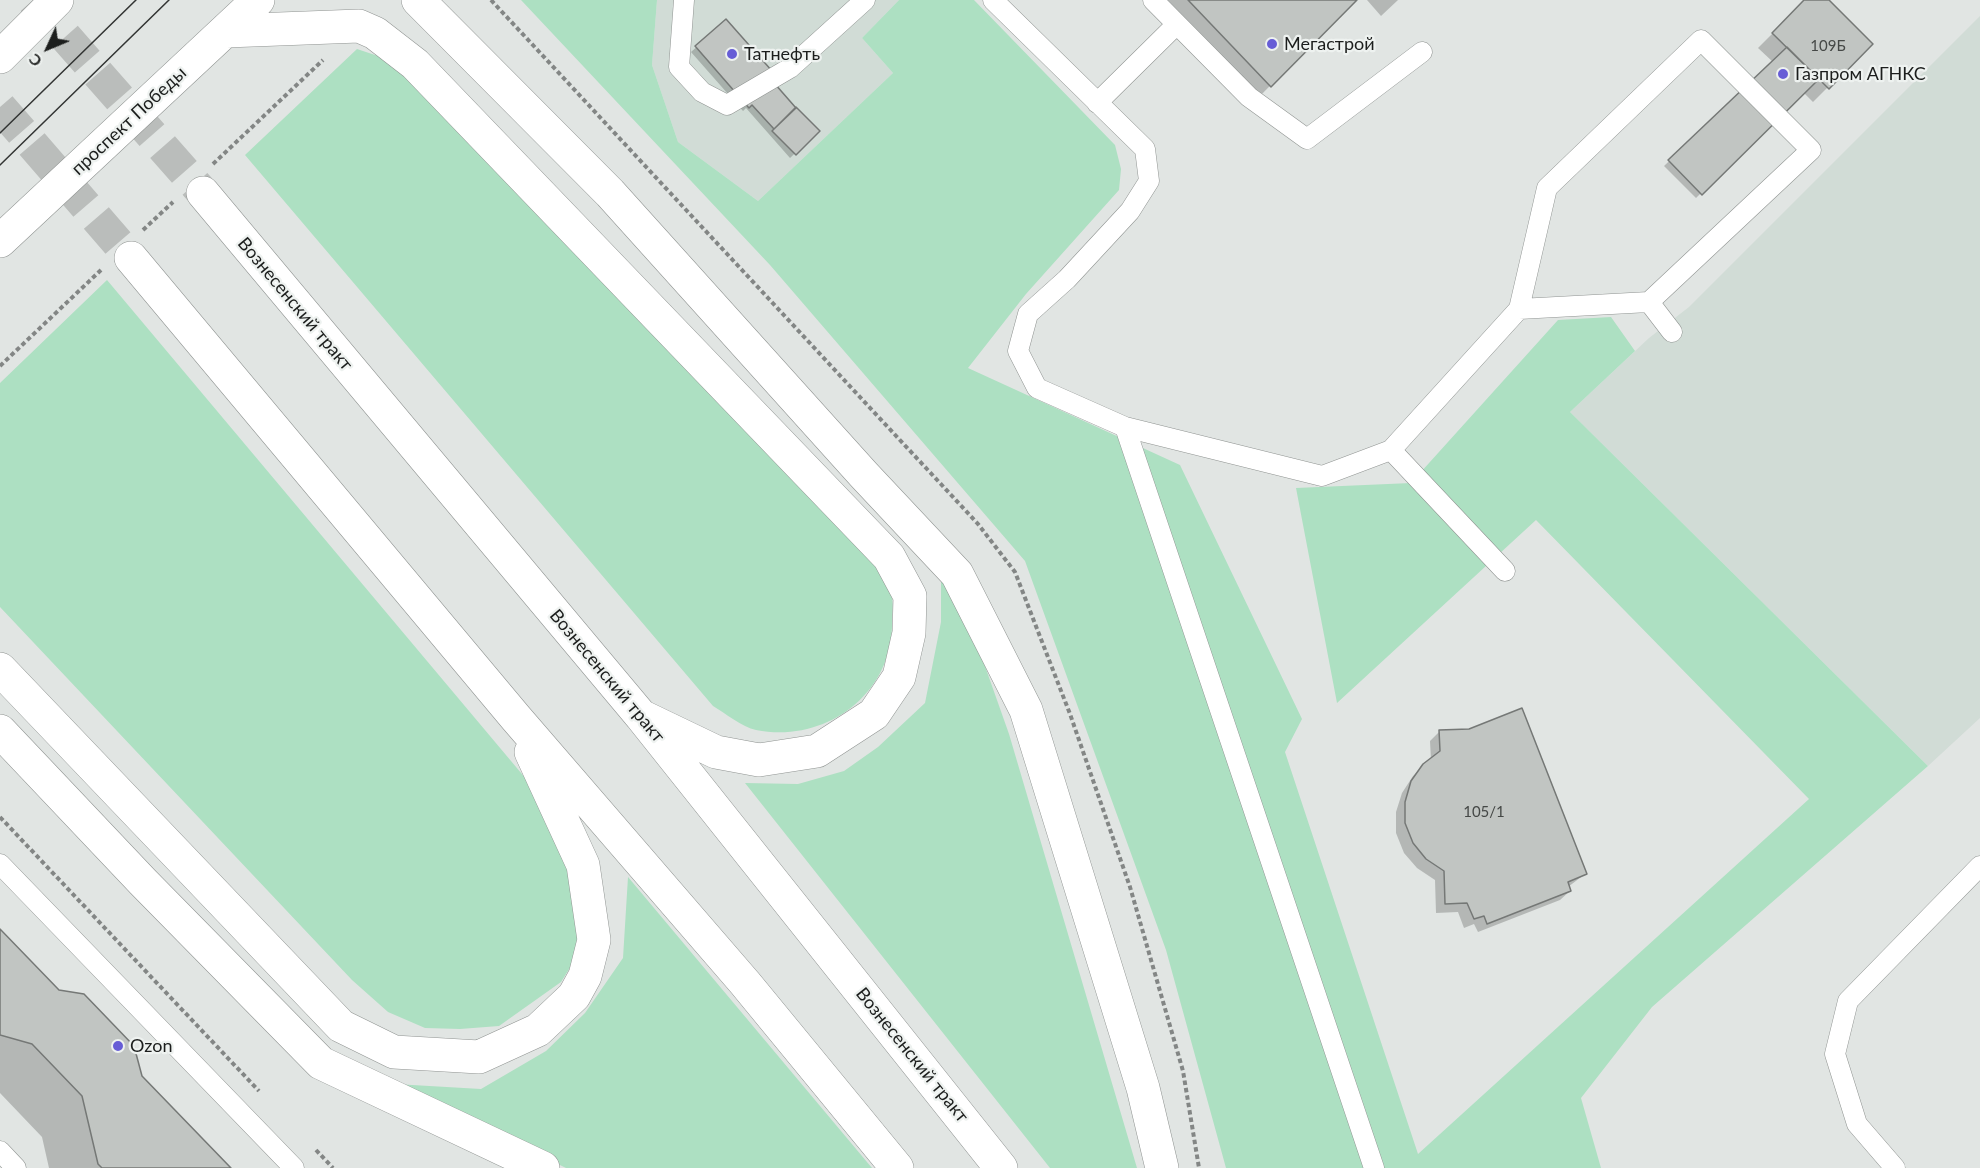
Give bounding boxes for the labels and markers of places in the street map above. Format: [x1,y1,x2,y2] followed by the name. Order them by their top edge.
[1284,33,1375,55] place label: Мегастрой
[1265,37,1279,51] marker: Мегастрой
[744,43,820,65] place label: Татнефть
[725,47,739,61] marker: Татнефть
[1795,63,1926,85] place label: Газпром АГНКС
[1776,67,1790,81] marker: Газпром АГНКС
[130,1035,172,1057] place label: Ozon
[111,1039,125,1053] marker: Ozon

